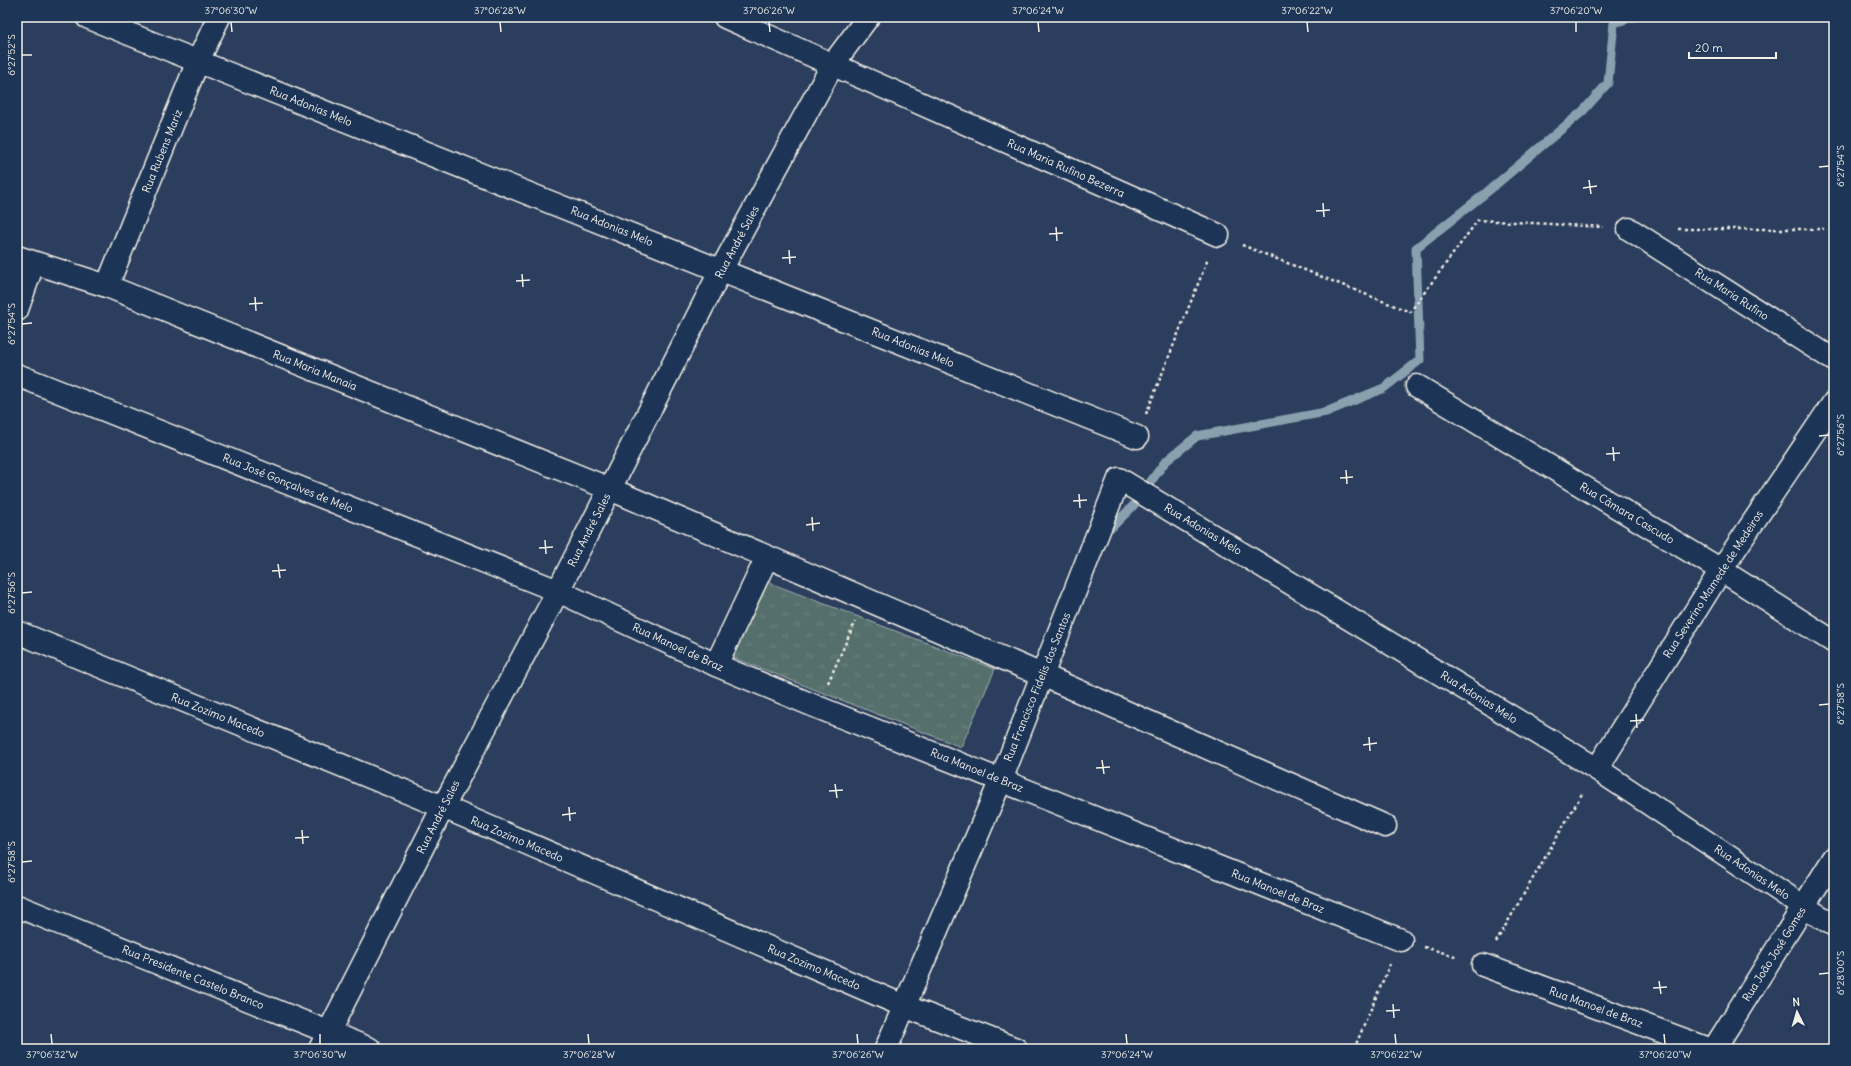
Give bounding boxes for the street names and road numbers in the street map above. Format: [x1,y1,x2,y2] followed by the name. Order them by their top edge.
[268,83,354,129] street label: Rua Adonias Melo
[139,107,185,195] street label: Rua Rubens Mariz
[1005,136,1127,200] street label: Rua Maria Rufino Bezerra
[569,203,655,249] street label: Rua Adonias Melo
[712,203,762,281] street label: Rua André Sales
[1692,265,1772,323] street label: Rua Maria Rufino
[870,324,956,370] street label: Rua Adonias Melo
[271,347,359,393] street label: Rua Maria Manaia
[221,450,355,516] street label: Rua José Gonçalves de Melo
[1577,479,1677,547] street label: Rua Câmara Cascudo
[564,491,614,569] street label: Rua André Sales
[1162,500,1244,558] street label: Rua Adonias Melo
[1660,507,1766,661] street label: Rua Severino Mamede de Medeiros
[1001,610,1073,764] street label: Rua Francisco Fidelis dos Santos
[630,620,726,674] street label: Rua Manoel de Braz
[1438,668,1520,726] street label: Rua Adonias Melo
[169,690,267,740] street label: Rua Zozimo Macedo
[928,745,1026,795] street label: Rua Manoel de Braz
[413,778,463,856] street label: Rua André Sales
[468,813,566,865] street label: Rua Zozimo Macedo
[1712,842,1792,902] street label: Rua Adonias Melo
[1229,866,1327,916] street label: Rua Manoel de Braz
[1739,904,1809,1004] street label: Rua João José Gomes
[765,941,863,993] street label: Rua Zozimo Macedo
[120,942,266,1012] street label: Rua Presidente Castelo Branco
[1547,983,1645,1031] street label: Rua Manoel de Braz

